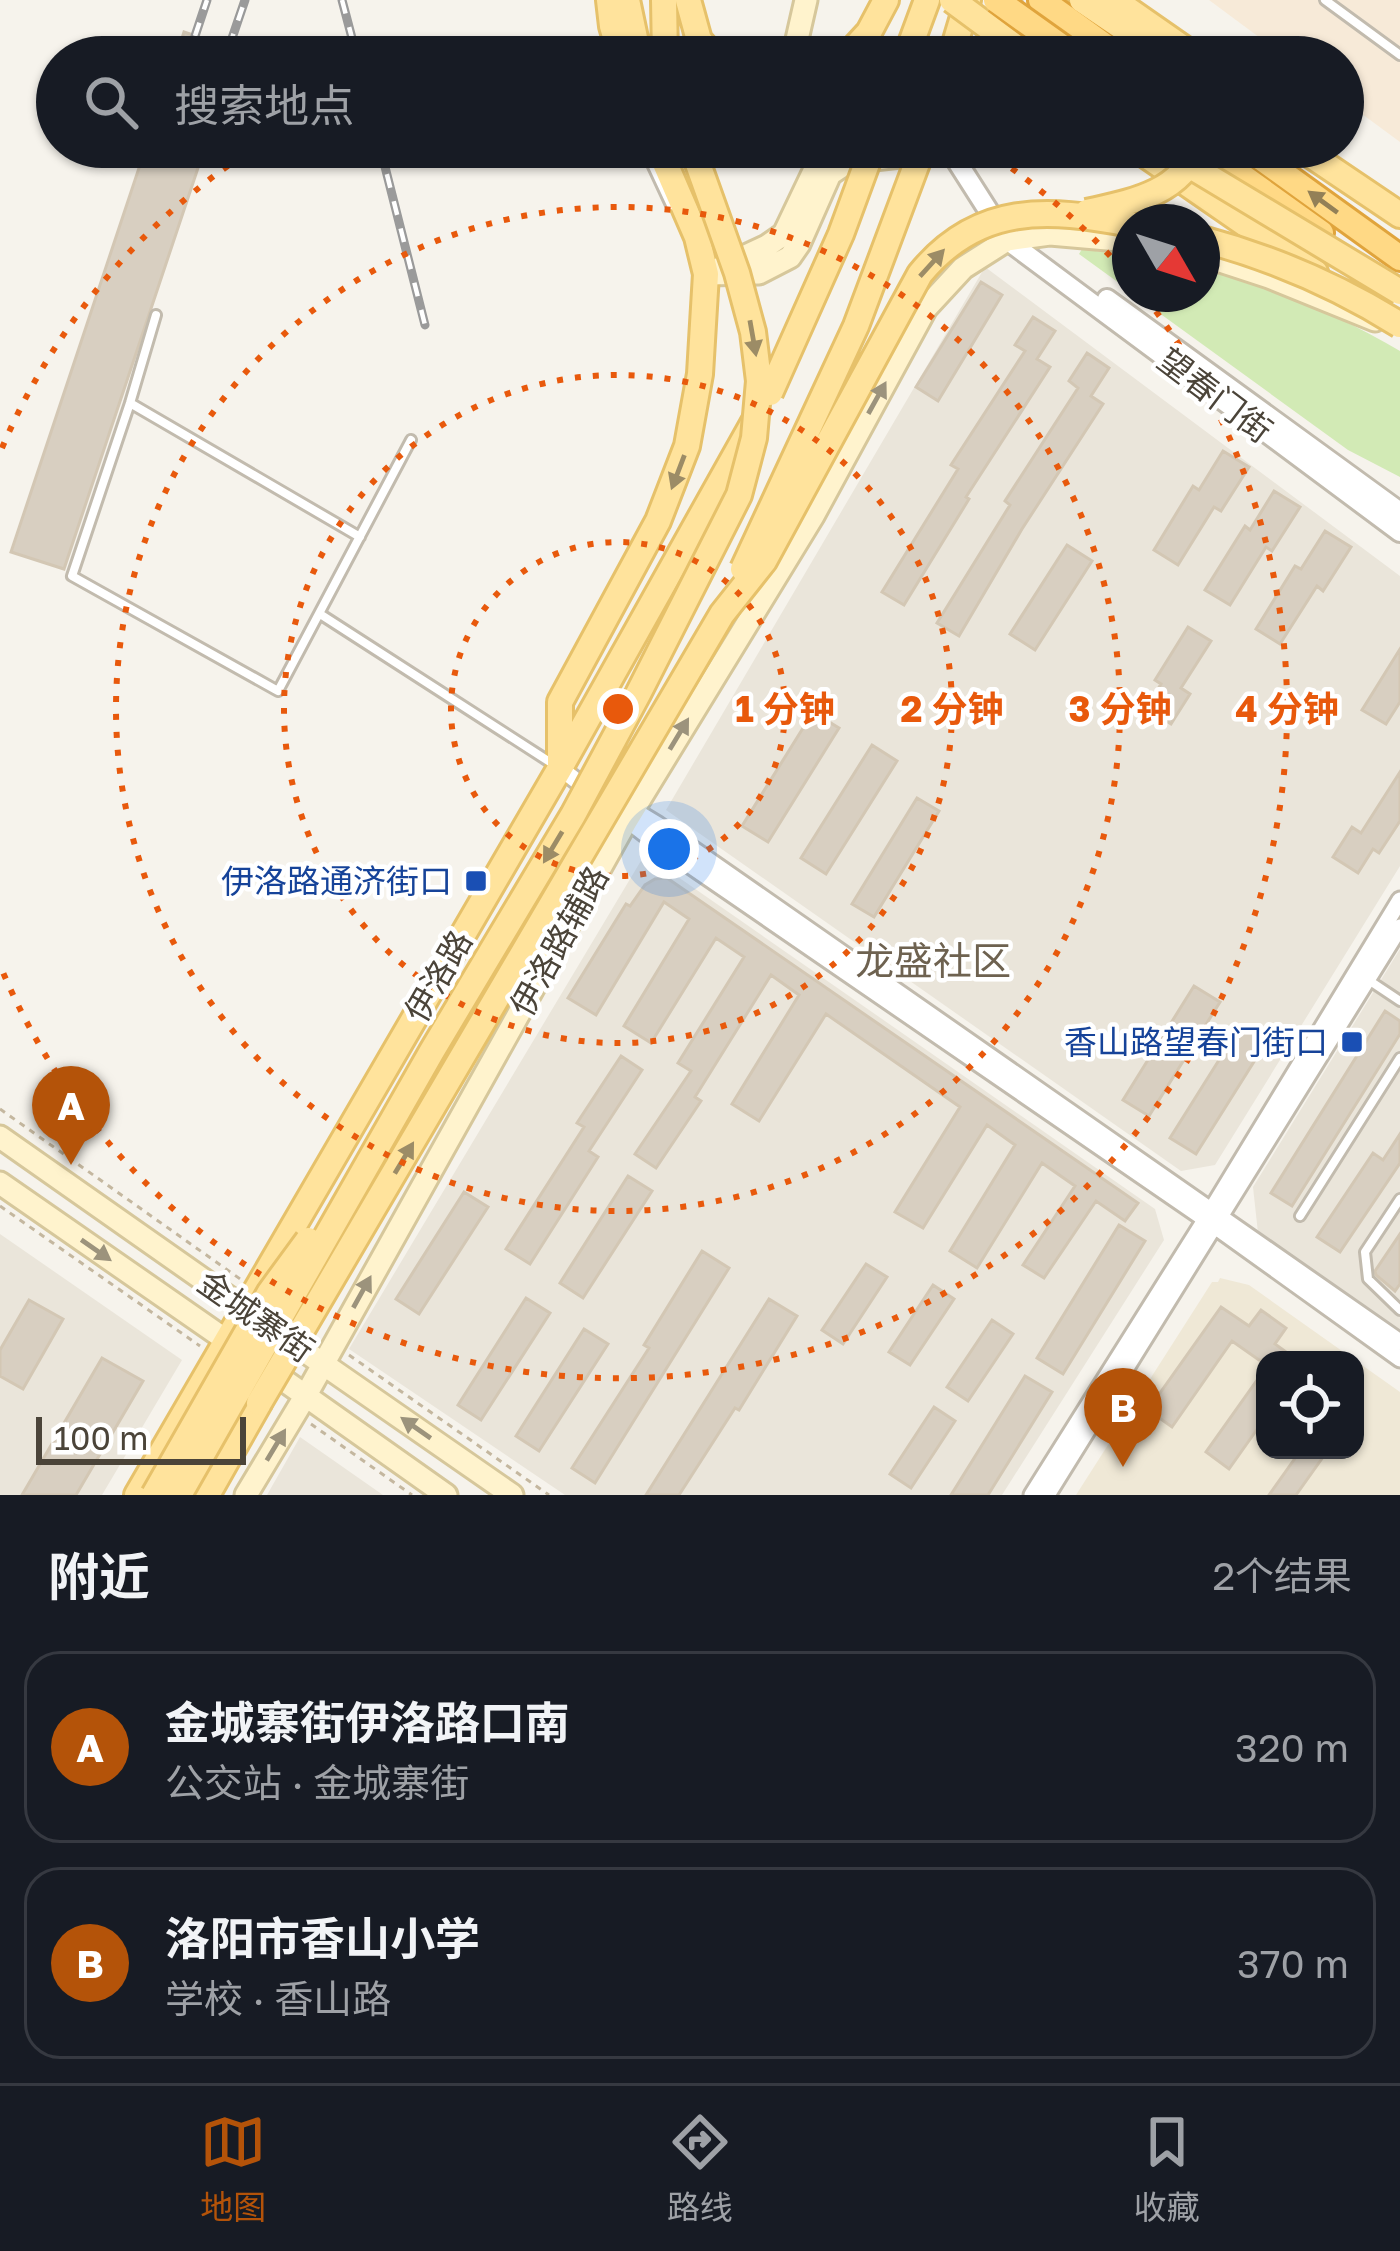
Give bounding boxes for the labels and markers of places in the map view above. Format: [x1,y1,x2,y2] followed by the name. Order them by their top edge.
[597,688,639,730] centre of rings
[221,861,452,900] place label: 伊洛路通济街口
[463,868,489,894] marker: 伊洛路通济街口
[1064,1022,1328,1061] place label: 香山路望春门街口
[1339,1029,1365,1055] marker: 香山路望春门街口
[32,1066,110,1165] pin: A
[1084,1368,1162,1467] pin: B

